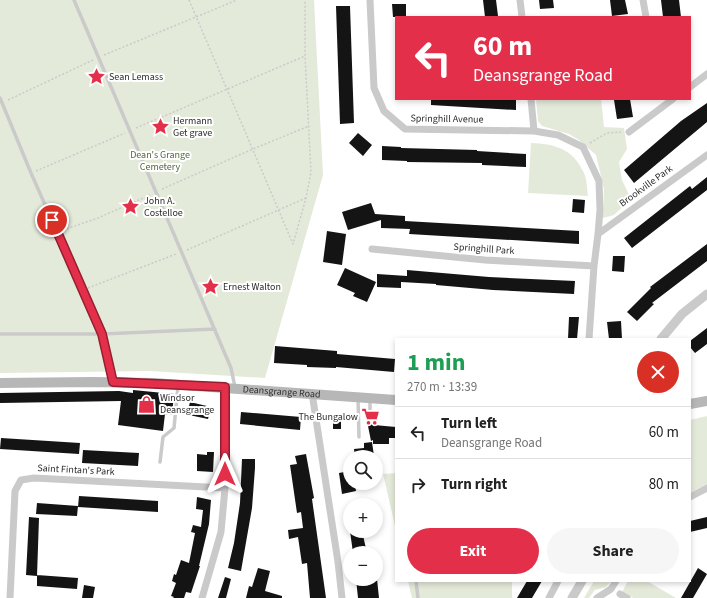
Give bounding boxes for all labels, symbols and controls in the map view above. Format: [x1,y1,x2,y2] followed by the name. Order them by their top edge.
[473,26,532,66] text: 60 m
[407,32,459,84] icon: left
[473,63,613,88] text: Deansgrange Road
[86,67,106,87] place icon: Sean Lemass
[109,70,163,84] place label: Sean Lemass
[410,111,484,127] street label: Springhill Avenue
[173,114,212,140] place label: Hermann Get grave
[150,117,170,137] place icon: Hermann Get grave
[130,148,190,174] park label: Dean's Grange Cemetery
[616,162,676,210] street label: Brookville Park
[144,194,183,220] place label: John A. Costelloe
[121,197,141,217] place icon: John A. Costelloe
[35,203,69,237] pin
[41,209,63,231] icon: arrive
[453,240,515,258] street label: Springhill Park
[200,277,220,297] place icon: Ernest Walton
[223,280,281,294] place label: Ernest Walton
[407,345,465,380] text: 1 min
[637,351,679,393] button: close
[407,378,477,396] text: 270 m · 13:39
[242,382,321,402] street label: Deansgrange Road
[160,391,214,417] place label: Windsor Deansgrange
[137,394,157,414] shop icon: Windsor Deansgrange
[361,407,381,427] supermarket icon: The Bungalow
[298,410,358,424] place label: The Bungalow
[441,413,497,434] text: Turn left
[407,422,429,444] icon: left
[649,422,679,443] text: 60 m
[441,434,542,452] text: Deansgrange Road
[343,450,383,586] map controls
[343,450,383,490] button: search
[204,453,246,495] position arrow
[37,461,115,479] street label: Saint Fintan's Park
[407,474,429,496] icon: right
[441,474,507,495] text: Turn right
[649,474,679,495] text: 80 m
[343,498,383,538] button: +
[407,528,539,574] button: Exit
[547,528,679,574] button: Share
[343,546,383,586] button: −

